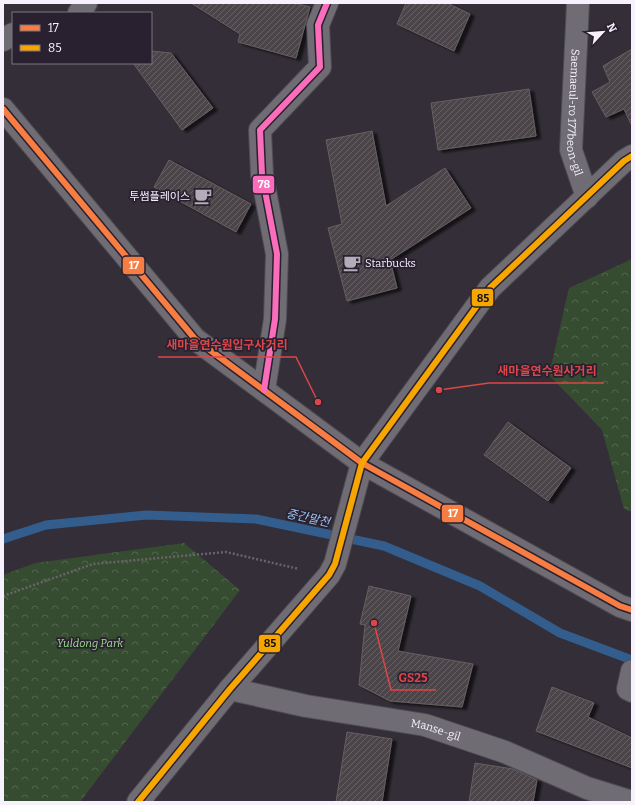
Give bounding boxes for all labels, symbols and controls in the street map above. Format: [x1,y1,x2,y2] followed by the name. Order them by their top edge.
[12,12,152,64] legend
[583,12,623,52] north arrow
[48,21,59,35] text: 17
[604,21,619,35] text: N
[48,41,62,55] text: 85
[564,49,585,178] street label: Saemaeul-ro 177beon-gil
[252,175,275,194] line badge: 78
[258,178,271,191] text: 78
[193,186,213,206] cafe icon: 투썸플레이스
[129,190,190,203] place label: 투썸플레이스
[342,253,362,273] cafe icon: Starbucks
[122,256,145,275] line badge: 17
[365,257,416,270] place label: Starbucks
[129,259,139,272] text: 17
[471,288,494,307] line badge: 85
[477,292,489,305] text: 85
[158,333,296,357] callout: 새마을연수원입구사거리
[166,338,288,352] text: 새마을연수원입구사거리
[489,359,604,383] callout: 새마을연수원사거리
[497,364,597,378] text: 새마을연수원사거리
[441,504,464,523] line badge: 17
[285,507,333,530] water label: 중간말천
[448,507,458,520] text: 17
[258,634,281,653] line badge: 85
[57,637,124,650] park label: Yuldong Park
[264,637,276,650] text: 85
[391,666,436,690] callout: GS25
[398,671,428,685] text: GS25
[410,717,462,744] street label: Manse-gil

